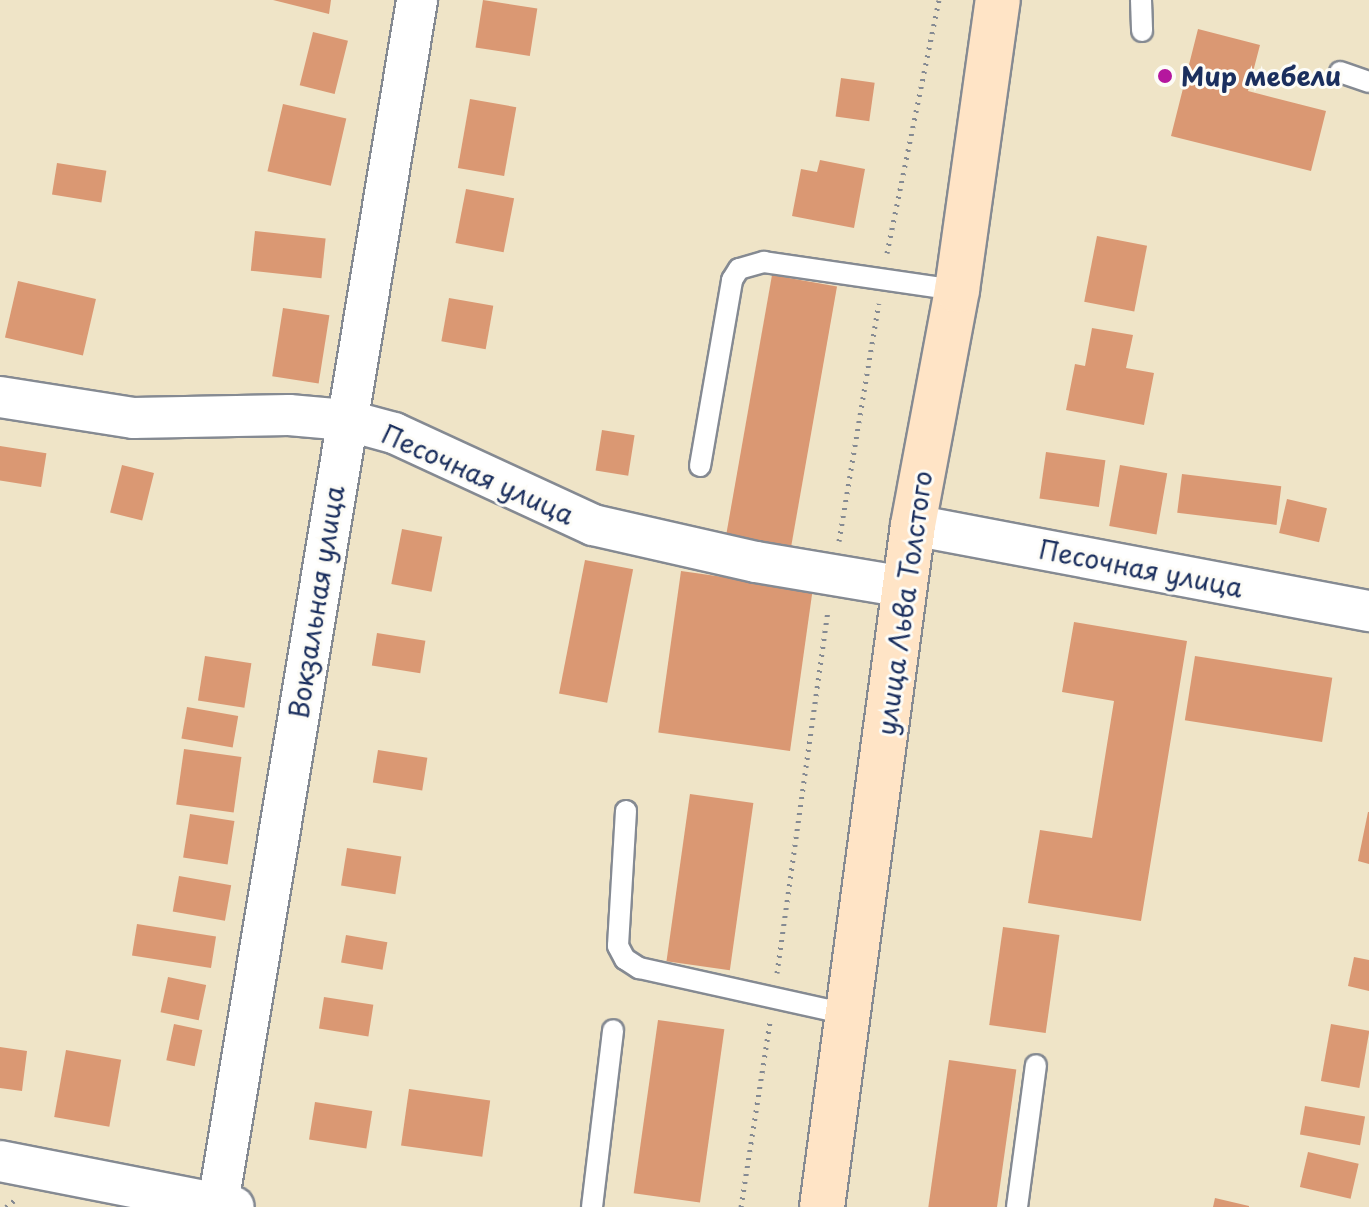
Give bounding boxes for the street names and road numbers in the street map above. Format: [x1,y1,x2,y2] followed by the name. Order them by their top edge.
[376,417,580,531] street label: Песочная улица
[870,468,938,738] street label: улица Льва Толстого
[282,482,350,722] street label: Вокзальная улица
[1036,533,1246,603] street label: Песочная улица

